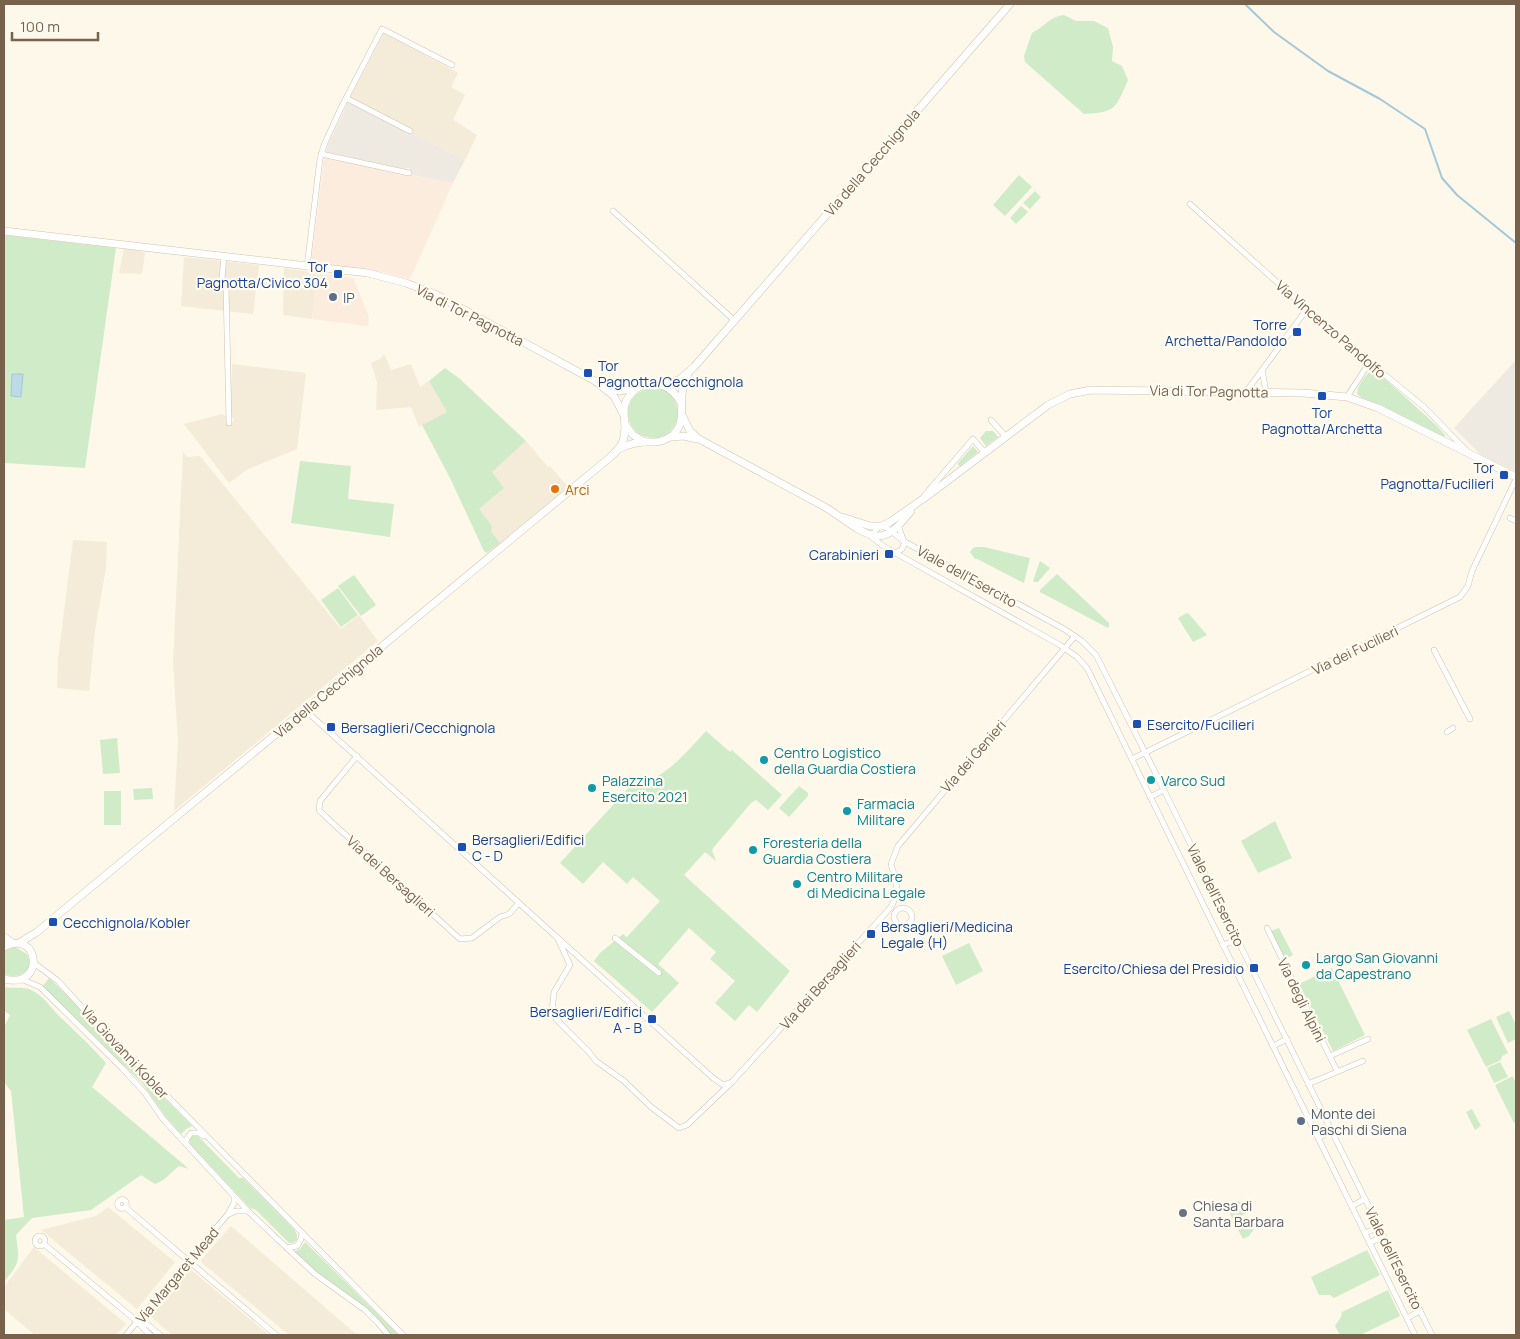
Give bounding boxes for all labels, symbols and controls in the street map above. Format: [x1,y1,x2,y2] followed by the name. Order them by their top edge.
[12,10,99,42] scale bar
[20,16,60,37] text: 100 m
[820,104,924,220] street label: Via della Cecchignola
[197,257,328,292] place label: Tor Pagnotta/Civico 304
[332,268,344,280] marker: Tor Pagnotta/Civico 304
[1272,276,1390,382] street label: Via Vincenzo Pandolfo
[413,280,527,350] street label: Via di Tor Pagnotta
[343,288,355,307] place label: IP
[327,291,339,303] marker: IP
[1165,315,1287,350] place label: Torre Archetta/Pandoldo
[1291,326,1303,338] marker: Torre Archetta/Pandoldo
[598,356,743,391] place label: Tor Pagnotta/Cecchignola
[582,367,594,379] marker: Tor Pagnotta/Cecchignola
[1150,380,1268,402] street label: Via di Tor Pagnotta
[1316,390,1328,402] marker: Tor Pagnotta/Archetta
[1262,403,1382,438] place label: Tor Pagnotta/Archetta
[1380,458,1494,493] place label: Tor Pagnotta/Fucilieri
[1498,469,1510,481] marker: Tor Pagnotta/Fucilieri
[565,480,590,499] place label: Arci
[549,483,561,495] marker: Arci
[913,541,1021,611] street label: Viale dell'Esercito
[809,545,879,564] place label: Carabinieri
[883,548,895,560] marker: Carabinieri
[1309,621,1401,679] street label: Via dei Fucilieri
[270,640,386,742] street label: Via della Cecchignola
[1147,715,1254,734] place label: Esercito/Fucilieri
[936,716,1010,796] street label: Via dei Genieri
[341,718,495,737] place label: Bersaglieri/Cecchignola
[1131,718,1143,730] marker: Esercito/Fucilieri
[325,721,337,733] marker: Bersaglieri/Cecchignola
[774,743,916,778] place label: Centro Logistico della Guardia Costiera
[758,754,770,766] marker: Centro Logistico della Guardia Costiera
[602,771,688,806] place label: Palazzina Esercito 2021
[1161,771,1225,790] place label: Varco Sud
[1145,774,1157,786] marker: Varco Sud
[586,782,598,794] marker: Palazzina Esercito 2021
[857,794,915,829] place label: Farmacia Militare
[841,805,853,817] marker: Farmacia Militare
[472,830,584,865] place label: Bersaglieri/Edifici C - D
[343,831,439,921] street label: Via dei Bersaglieri
[763,833,871,868] place label: Foresteria della Guardia Costiera
[456,841,468,853] marker: Bersaglieri/Edifici C - D
[1183,841,1249,949] street label: Viale dell'Esercito
[747,844,759,856] marker: Foresteria della Guardia Costiera
[807,867,925,902] place label: Centro Militare di Medicina Legale
[791,878,803,890] marker: Centro Militare di Medicina Legale
[63,913,190,932] place label: Cecchignola/Kobler
[47,916,59,928] marker: Cecchignola/Kobler
[881,917,1013,952] place label: Bersaglieri/Medicina Legale (H)
[865,928,877,940] marker: Bersaglieri/Medicina Legale (H)
[775,937,865,1033] street label: Via dei Bersaglieri
[1316,948,1438,983] place label: Largo San Giovanni da Capestrano
[1273,955,1331,1045] street label: Via degli Alpini
[1063,959,1244,978] place label: Esercito/Chiesa del Presidio
[1300,959,1312,971] marker: Largo San Giovanni da Capestrano
[1248,962,1260,974] marker: Esercito/Chiesa del Presidio
[77,1001,173,1103] street label: Via Giovanni Kobler
[530,1002,642,1037] place label: Bersaglieri/Edifici A - B
[646,1013,658,1025] marker: Bersaglieri/Edifici A - B
[1311,1104,1407,1139] place label: Monte dei Paschi di Siena
[1295,1115,1307,1127] marker: Monte dei Paschi di Siena
[1193,1196,1284,1231] place label: Chiesa di Santa Barbara
[1361,1204,1427,1312] street label: Viale dell'Esercito
[1177,1207,1189,1219] marker: Chiesa di Santa Barbara
[131,1223,223,1327] street label: Via Margaret Mead

